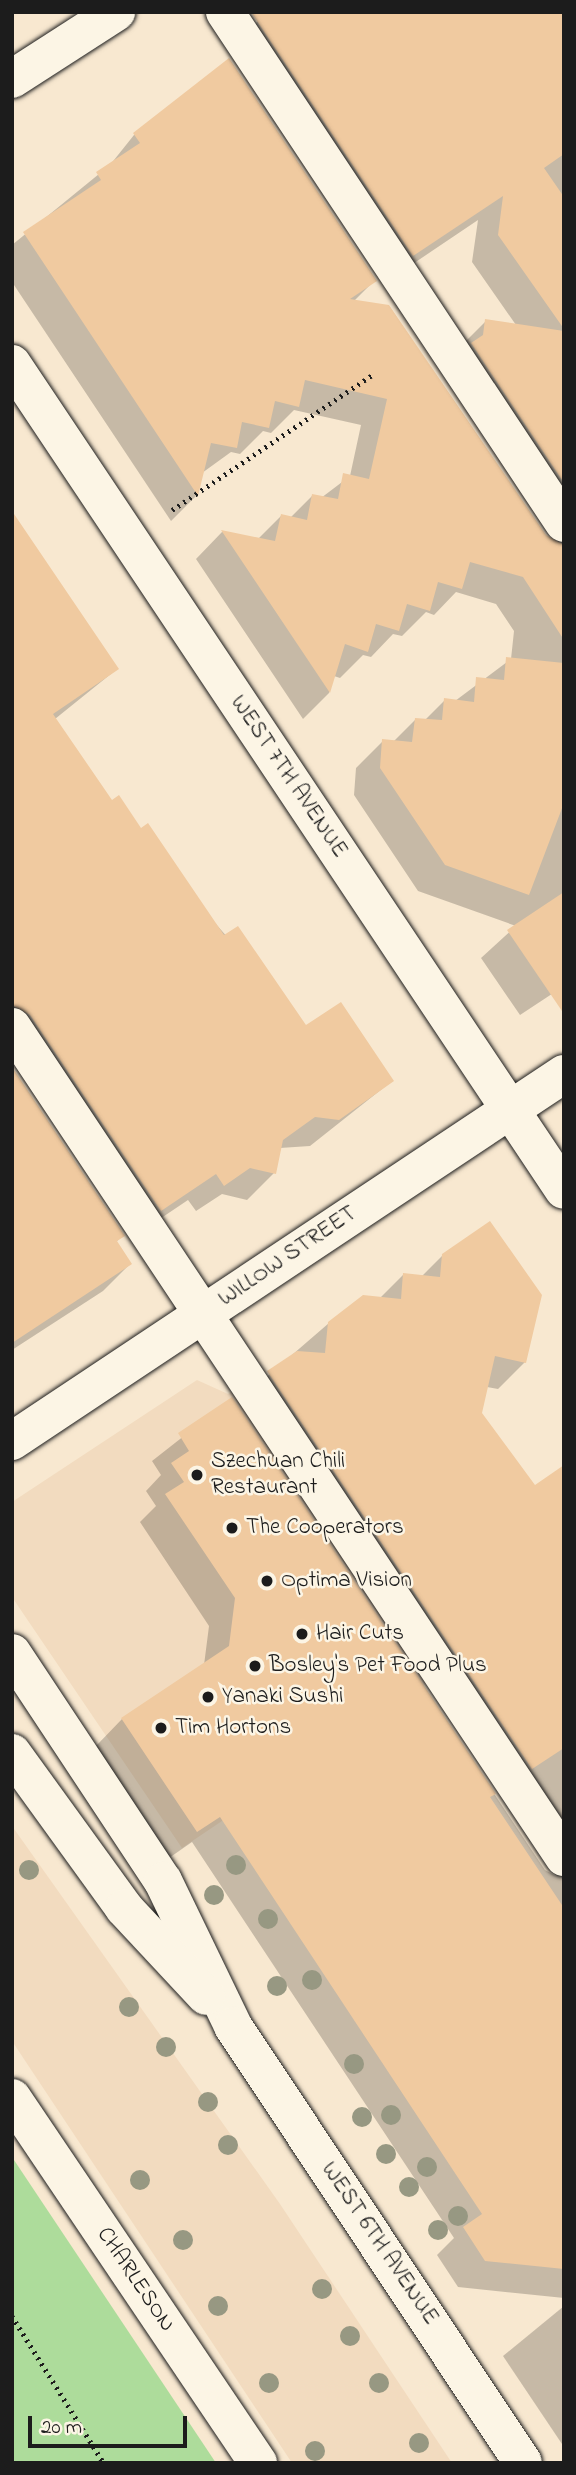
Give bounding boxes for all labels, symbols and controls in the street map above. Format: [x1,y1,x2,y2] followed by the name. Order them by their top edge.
[223,690,353,864] street label: WEST 7TH AVENUE
[214,1201,362,1313] street label: WILLOW STREET
[211,1448,345,1502] place label: Szechuan Chili Restaurant
[189,1467,205,1483] marker: Szechuan Chili Restaurant
[246,1514,404,1542] place label: The Cooperators
[224,1520,240,1536] marker: The Cooperators
[281,1567,412,1595] place label: Optima Vision
[259,1573,275,1589] marker: Optima Vision
[316,1620,404,1648] place label: Hair Cuts
[294,1626,310,1642] marker: Hair Cuts
[269,1652,487,1680] place label: Bosley's Pet Food Plus
[247,1658,263,1674] marker: Bosley's Pet Food Plus
[222,1683,343,1711] place label: Yanaki Sushi
[200,1689,216,1705] marker: Yanaki Sushi
[175,1714,291,1742] place label: Tim Hortons
[153,1720,169,1736] marker: Tim Hortons
[314,2157,444,2331] street label: WEST 6TH AVENUE
[90,2222,180,2338] street label: CHARLESON
[32,2402,191,2446] scale bar
[41,2413,82,2443] text: 20 m

